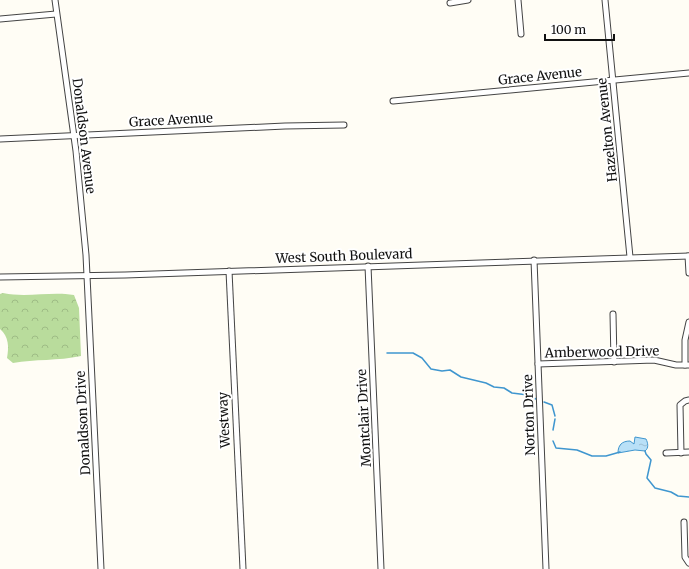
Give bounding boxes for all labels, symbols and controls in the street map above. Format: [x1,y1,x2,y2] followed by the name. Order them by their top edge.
[545,16,614,42] scale bar
[551,22,586,37] text: 100 m
[497,63,583,89] street label: Grace Avenue
[68,77,100,195] street label: Donaldson Avenue
[593,77,621,183] street label: Hazelton Avenue
[129,109,214,131] street label: Grace Avenue
[274,245,413,267] street label: West South Boulevard
[544,342,660,362] street label: Amberwood Drive
[353,368,375,467] street label: Montclair Drive
[72,370,94,476] street label: Donaldson Drive
[519,374,539,456] street label: Norton Drive
[214,391,234,449] street label: Westway

